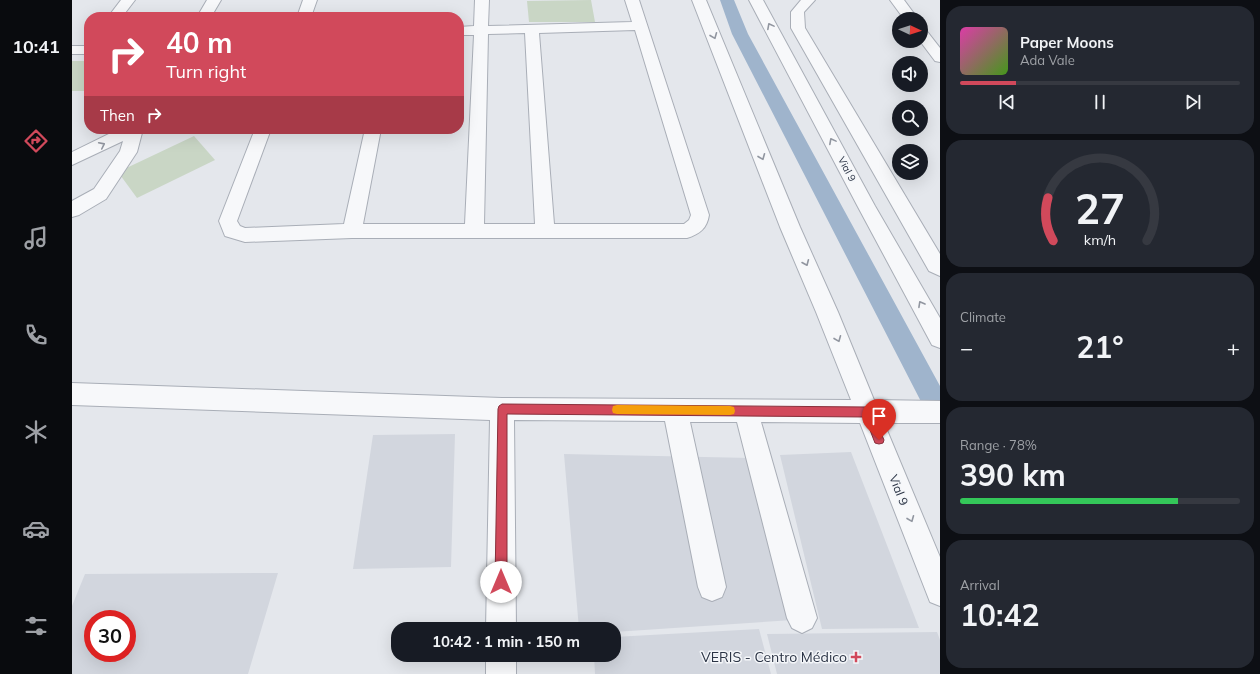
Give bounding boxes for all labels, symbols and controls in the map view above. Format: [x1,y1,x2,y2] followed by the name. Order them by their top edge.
[892,12,928,48] north arrow
[892,12,928,180] map controls
[767,23,775,30] one-way arrow
[166,25,232,60] text: 40 m
[100,28,152,80] icon: right
[709,32,717,40] one-way arrow
[1020,33,1114,52] text: Paper Moons
[12,35,60,58] text: 10:41
[1020,52,1075,68] text: Ada Vale
[892,56,928,92] button: sound
[166,60,246,83] text: Turn right
[996,91,1018,113] icon: previous
[1089,91,1111,113] icon: pause
[1182,91,1204,113] icon: next
[892,100,928,136] button: search
[143,104,165,126] icon: right
[100,106,135,125] text: Then
[22,127,50,155] icon: directions
[829,137,836,145] one-way arrow
[98,142,106,149] one-way arrow
[892,144,928,180] button: layers
[758,153,766,160] one-way arrow
[835,154,859,184] street label: Vial 9
[1075,182,1125,234] text: 27
[22,224,50,252] icon: music
[1084,231,1116,249] text: km/h
[801,259,809,266] one-way arrow
[918,301,926,308] one-way arrow
[960,309,1006,325] text: Climate
[22,321,50,349] icon: phone
[1076,328,1124,366] text: 21°
[960,334,973,362] text: −
[1227,334,1240,362] text: +
[833,335,841,342] one-way arrow
[862,399,896,440] pin
[868,405,890,427] icon: arrive
[22,418,50,446] icon: climate
[960,437,1037,453] text: Range · 78%
[960,456,1066,494] text: 390 km
[886,473,912,507] street label: Vial 9
[22,515,50,543] icon: car
[906,515,914,522] one-way arrow
[480,561,522,603] position arrow
[960,577,1000,593] text: Arrival
[960,596,1039,634] text: 10:42
[84,610,136,662] speed limit sign: 30
[22,612,50,640] icon: filters
[432,632,580,651] text: 10:42 · 1 min · 150 m
[701,648,847,666] place label: VERIS - Centro Médico
[850,651,862,663] marker: VERIS - Centro Médico

